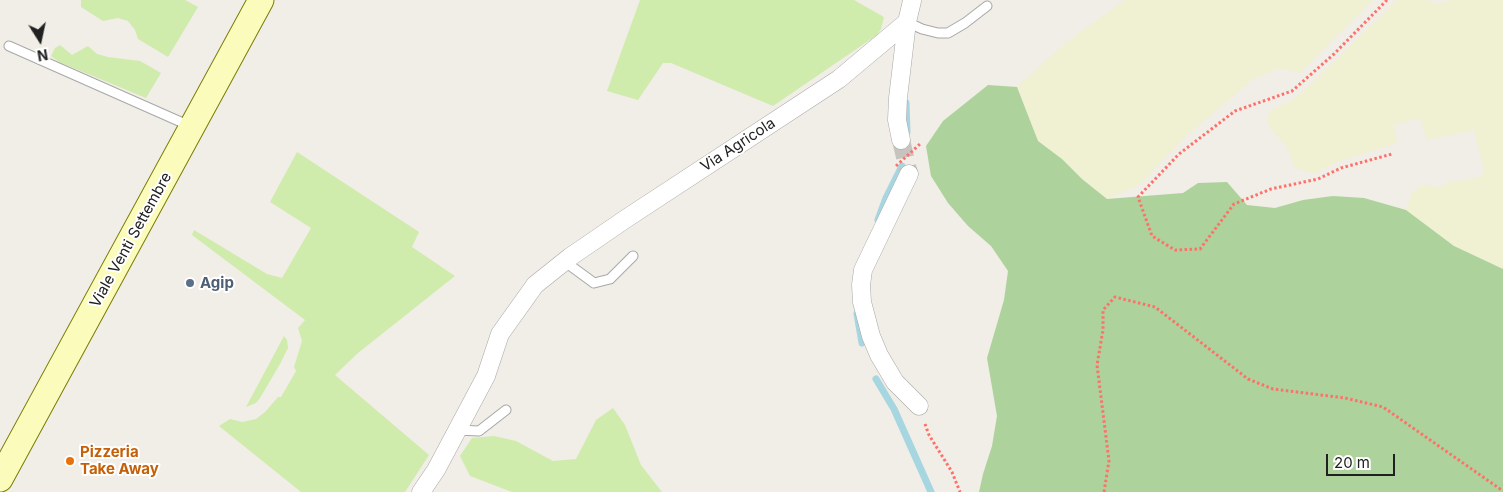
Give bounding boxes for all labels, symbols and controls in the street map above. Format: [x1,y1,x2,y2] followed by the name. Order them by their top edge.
[15,15,65,65] north arrow
[36,46,49,65] text: N
[697,114,779,176] street label: Via Agricola
[86,169,176,311] street label: Viale Venti Settembre
[200,274,234,292] place label: Agip
[184,277,196,289] marker: Agip
[80,443,159,478] place label: Pizzeria Take Away
[1328,444,1397,476] scale bar
[1334,453,1370,472] text: 20 m
[64,455,76,467] marker: Pizzeria Take Away

